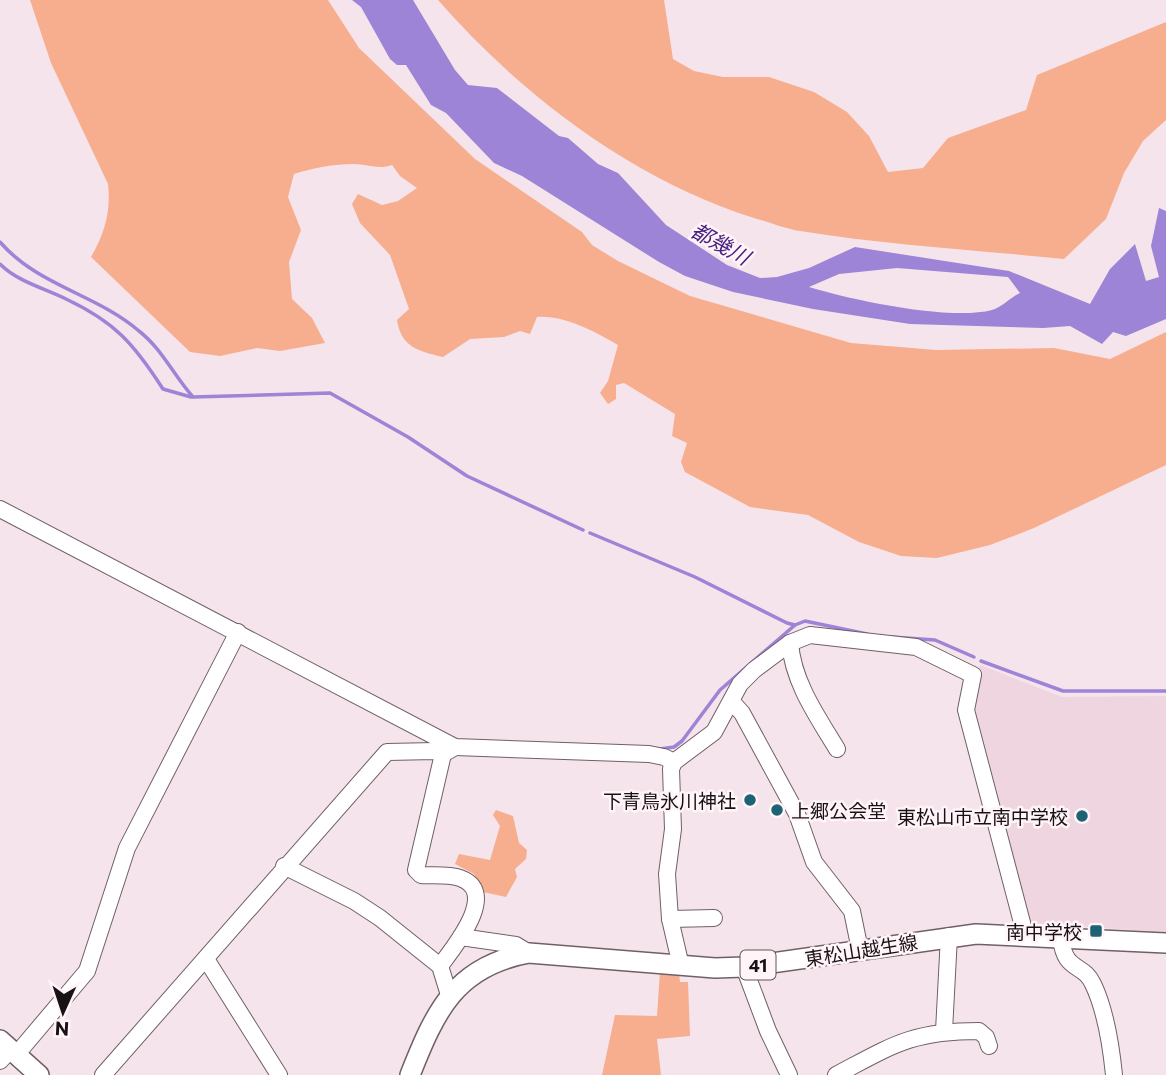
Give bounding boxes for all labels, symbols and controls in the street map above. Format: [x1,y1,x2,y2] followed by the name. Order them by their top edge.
[687,217,756,270] water label: 都幾川
[603,789,736,812] place label: 下青鳥氷川神社
[742,792,758,808] marker: 下青鳥氷川神社
[791,799,886,822] place label: 上郷公会堂
[769,802,785,818] marker: 上郷公会堂
[897,805,1068,828] place label: 東松山市立南中学校
[1074,808,1090,824] marker: 東松山市立南中学校
[1006,920,1082,943] place label: 南中学校
[1088,923,1104,939] marker: 南中学校
[803,930,919,970] street label: 東松山越生線
[740,950,776,980] road number: 41
[28,977,98,1047] north arrow
[54,1018,70,1041] text: N

